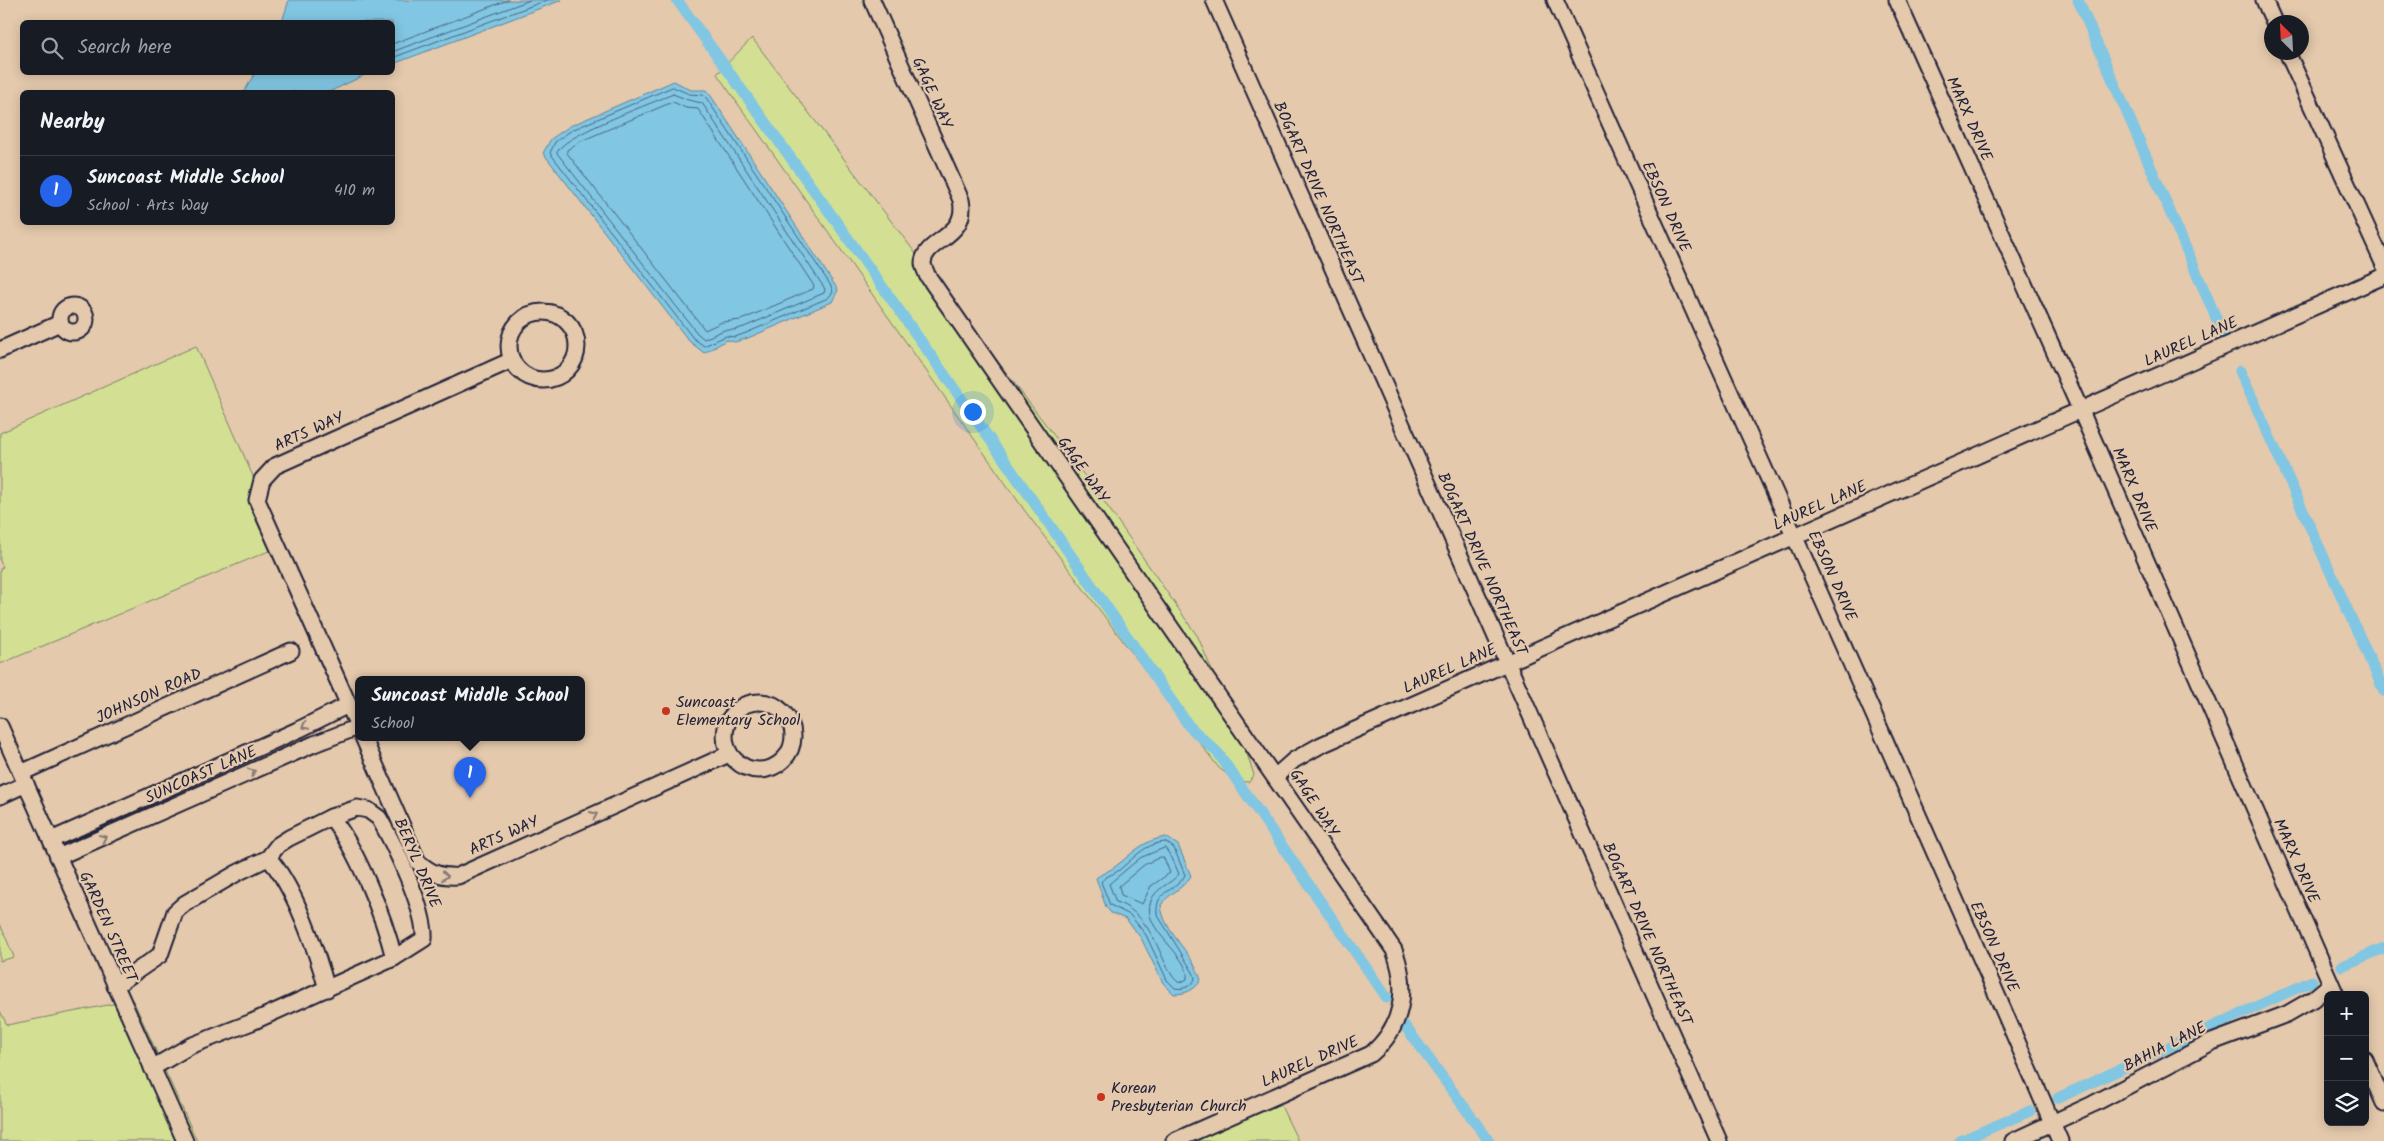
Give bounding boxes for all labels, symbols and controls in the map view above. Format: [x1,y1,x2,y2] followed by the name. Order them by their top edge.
[2264,15,2309,60] north arrow
[20,20,395,75] search box
[78,33,172,63] text: Search here
[38,34,66,62] icon: search
[905,53,959,134] street label: GAGE WAY
[1939,73,1999,166] street label: MARX DRIVE
[1266,97,1370,290] street label: BOGART DRIVE NORTHEAST
[40,106,105,139] text: Nearby
[1635,157,1698,257] street label: EBSON DRIVE
[87,163,284,193] text: Suncoast Middle School
[54,178,58,203] text: 1
[334,178,375,203] text: 410 m
[87,193,208,218] text: School · Arts Way
[2140,310,2243,374] street label: LAUREL LANE
[960,399,986,425] your location
[270,405,349,458] street label: ARTS WAY
[1051,431,1116,509] street label: GAGE WAY
[2105,443,2163,537] street label: MARX DRIVE
[1430,468,1534,661] street label: BOGART DRIVE NORTHEAST
[1769,474,1872,538] street label: LAUREL LANE
[1801,526,1864,626] street label: EBSON DRIVE
[1399,637,1502,701] street label: LAUREL LANE
[92,661,206,731] street label: JOHNSON ROAD
[355,676,585,741] popup
[372,681,568,711] text: Suncoast Middle School
[676,690,801,733] place label: Suncoast Elementary School
[660,705,672,717] marker: Suncoast Elementary School
[372,711,414,736] text: School
[301,720,310,731] one-way arrow
[141,739,262,811] street label: SUNCOAST LANE
[454,757,486,798] pin: 1
[1283,764,1346,843] street label: GAGE WAY
[247,767,256,778] one-way arrow
[465,809,544,862] street label: ARTS WAY
[589,810,598,821] one-way arrow
[387,814,447,913] street label: BERYL DRIVE
[2266,815,2326,908] street label: MARX DRIVE
[98,833,107,844] one-way arrow
[1595,838,1699,1031] street label: BOGART DRIVE NORTHEAST
[72,867,144,988] street label: GARDEN STREET
[441,870,449,881] one-way arrow
[1963,897,2026,997] street label: EBSON DRIVE
[2324,991,2369,1126] map controls
[2324,991,2369,1036] button: +
[2119,1015,2212,1079] street label: BAHIA LANE
[1257,1029,1363,1095] street label: LAUREL DRIVE
[2324,1036,2369,1081] button: −
[1111,1076,1247,1119] place label: Korean Presbyterian Church
[2324,1081,2369,1126] button: layers
[1095,1091,1107,1103] marker: Korean Presbyterian Church

